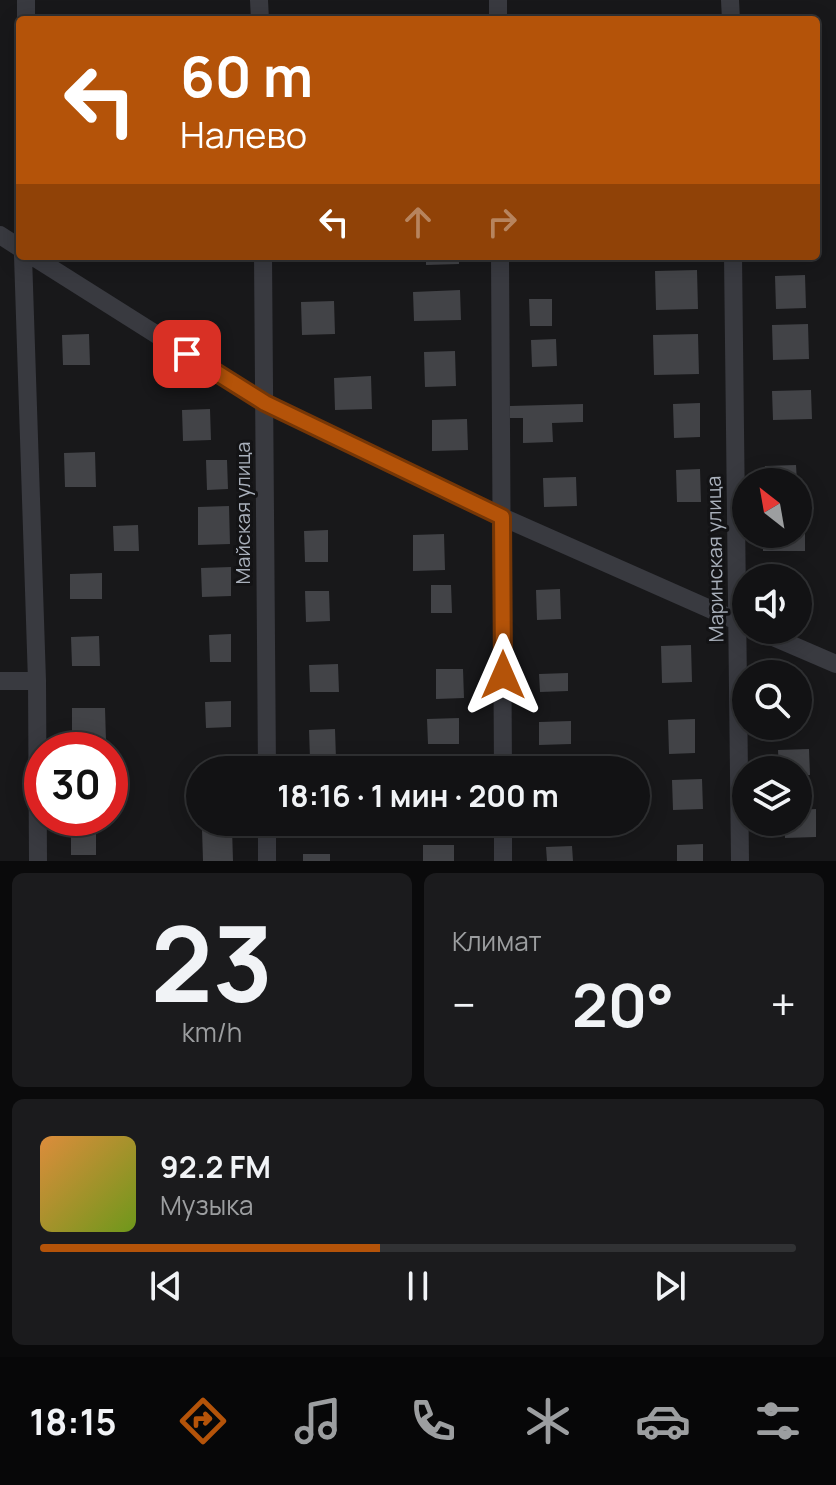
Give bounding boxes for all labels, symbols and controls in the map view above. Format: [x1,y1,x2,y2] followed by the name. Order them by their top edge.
[180,37,313,114] text: 60 m
[48,48,152,152] icon: left
[180,110,307,159] text: Налево
[312,200,356,244] icon: left
[396,200,440,244] icon: ahead
[480,200,524,244] icon: right
[153,320,221,388] pin
[165,332,209,376] icon: arrive
[229,442,256,584] street label: Майская улица
[732,468,812,548] north arrow
[732,468,812,836] map controls
[700,475,729,643] street label: Маринская улица
[732,564,812,644] button: sound
[461,633,545,717] position arrow
[732,660,812,740] button: search
[24,732,128,836] speed limit sign: 30
[732,756,812,836] button: layers
[277,775,559,816] text: 18:16 · 1 мин · 200 m
[151,891,273,1033] text: 23
[452,923,542,959] text: Климат
[572,963,674,1045] text: 20°
[452,974,476,1034] text: −
[771,974,796,1034] text: +
[182,1014,242,1050] text: km/h
[160,1146,271,1187] text: 92.2 FM
[160,1187,254,1223] text: Музыка
[144,1264,188,1308] icon: previous
[396,1264,440,1308] icon: pause
[648,1264,692,1308] icon: next
[175,1393,231,1449] icon: directions
[290,1393,346,1449] icon: music
[405,1393,461,1449] icon: phone
[520,1393,576,1449] icon: climate
[635,1393,691,1449] icon: car
[750,1393,806,1449] icon: filters
[29,1397,117,1446] text: 18:15

